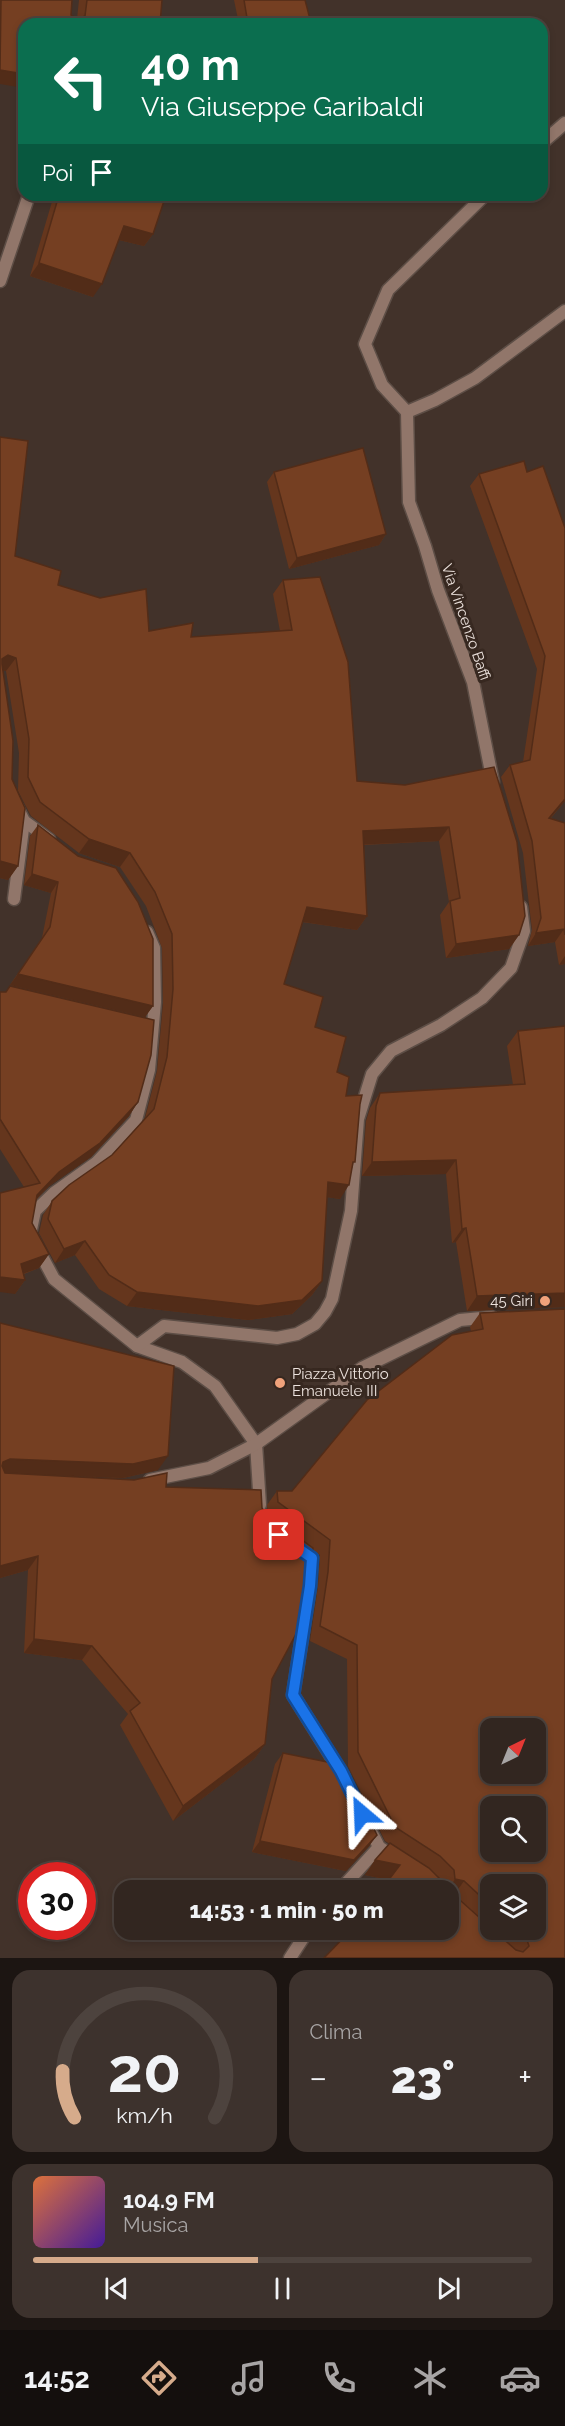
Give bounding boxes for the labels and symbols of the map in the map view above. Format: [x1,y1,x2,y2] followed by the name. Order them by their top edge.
[438,561,494,683] street label: Via Vincenzo Baffi
[490,1292,533,1310] place label: 45 Giri
[538,1294,552,1308] marker: 45 Giri
[292,1365,389,1400] place label: Piazza Vittorio Emanuele III
[273,1376,287,1390] marker: Piazza Vittorio Emanuele III
[253,1509,304,1560] pin
[480,1718,546,1784] north arrow
[330,1782,394,1846] position arrow
[18,1862,96,1940] speed limit sign: 30

